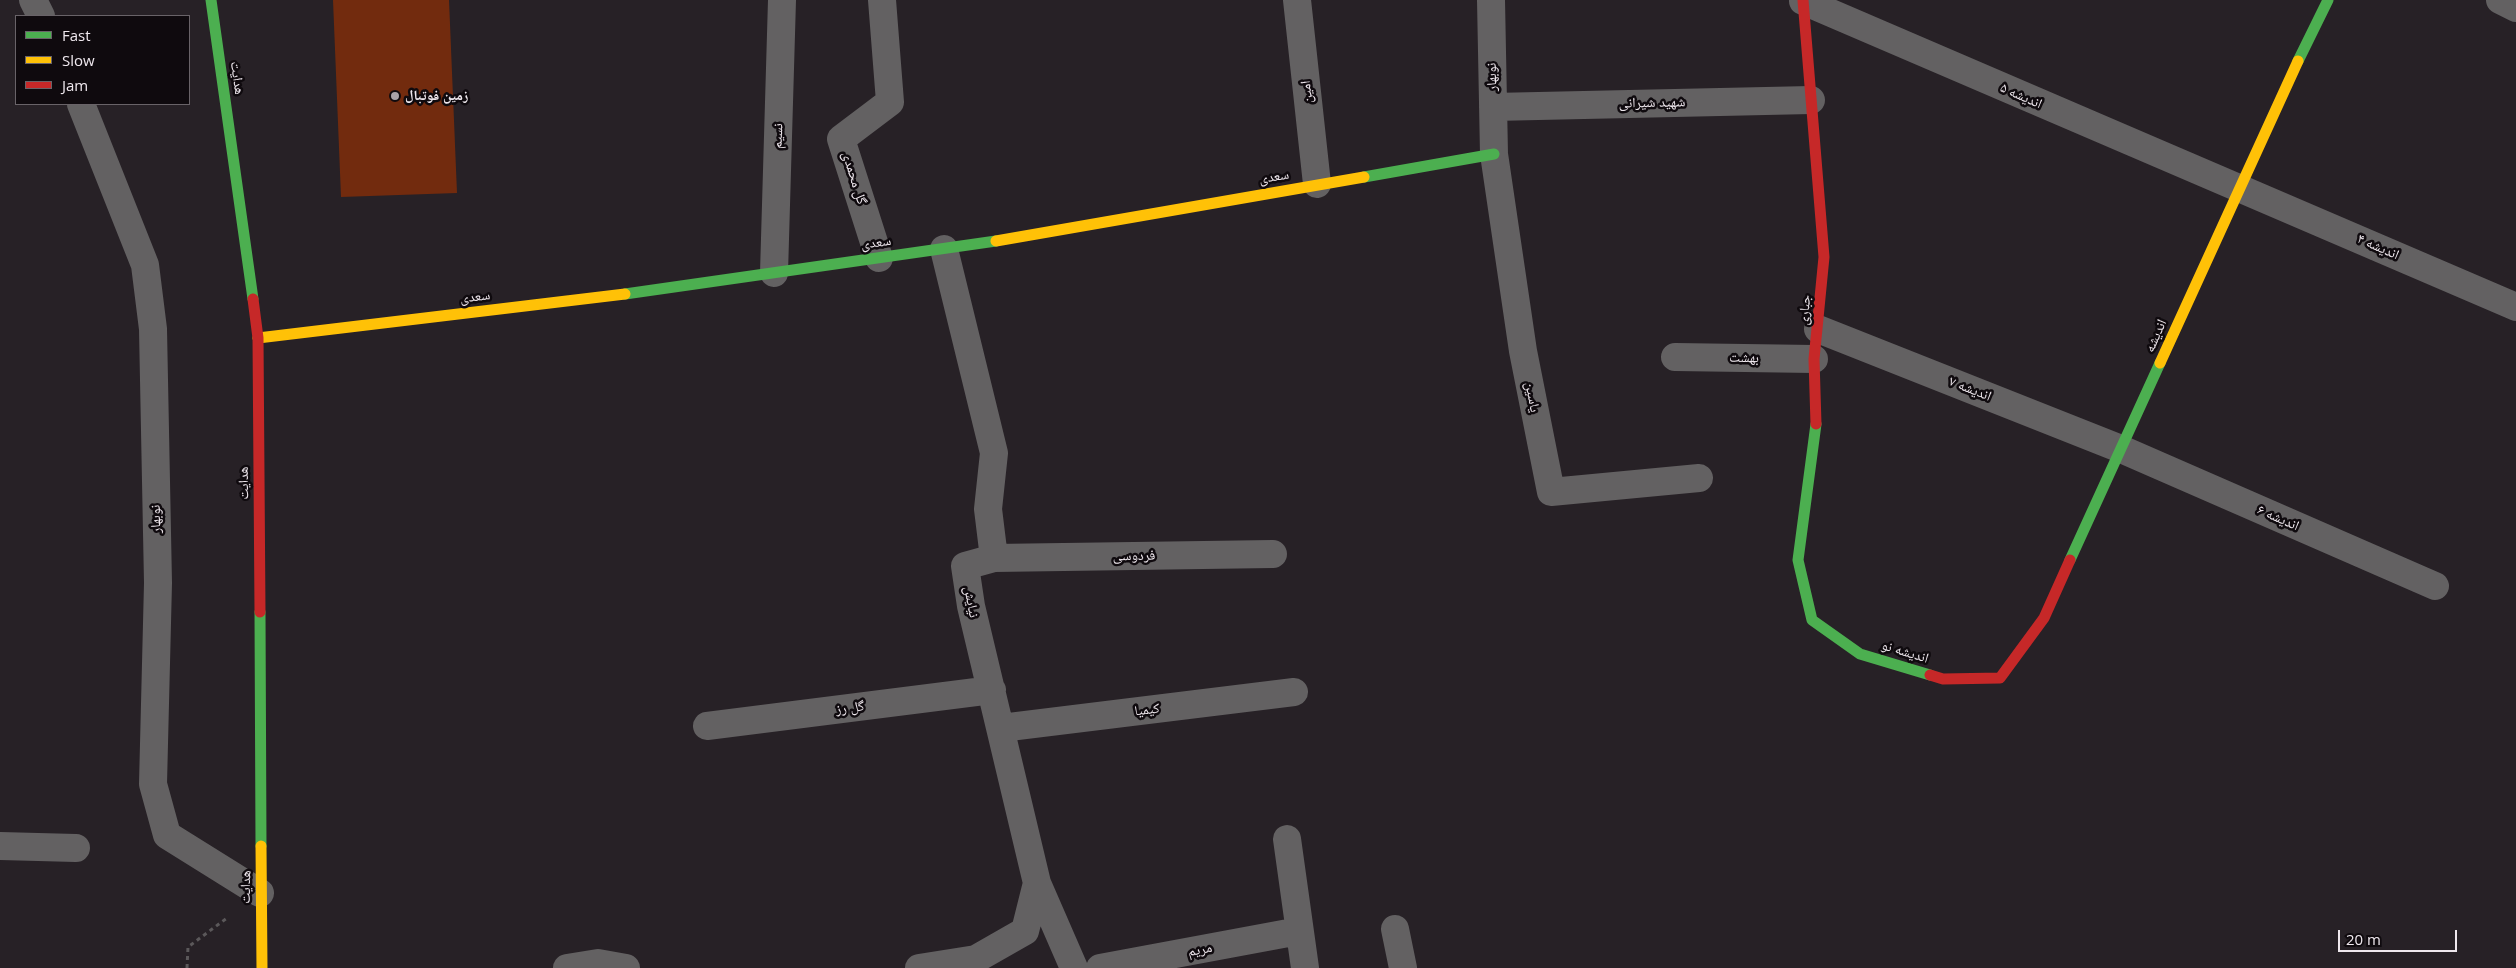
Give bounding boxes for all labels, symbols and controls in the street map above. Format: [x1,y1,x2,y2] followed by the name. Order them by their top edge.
[15,15,190,105] legend
[62,25,91,45] text: Fast
[62,50,95,70] text: Slow
[226,60,248,96] street label: هدایت
[1483,63,1501,91] street label: نوبهار
[62,75,88,95] text: Jam
[1997,79,2045,113] street label: اندیشه ۵
[1297,80,1317,104] street label: امین
[405,88,468,104] place label: زمین فوتبال
[389,90,401,102] marker: زمین فوتبال
[1619,94,1685,112] street label: شهید شیرانی
[769,123,787,149] street label: نسیم
[838,149,870,207] street label: گل محمدی
[1258,166,1290,188] street label: سعدی
[2354,230,2402,264] street label: اندیشه ۴
[860,233,892,253] street label: سعدی
[459,287,491,307] street label: سعدی
[1795,294,1815,326] street label: جباری
[2141,317,2171,355] street label: اندیشه
[1729,349,1759,367] street label: بهشت
[1946,373,1994,405] street label: اندیشه ۷
[1521,380,1543,414] street label: یاسین
[235,466,253,500] street label: هدایت
[2254,501,2302,535] street label: اندیشه ۶
[147,505,165,533] street label: نوبهار
[1112,547,1156,565] street label: فردوسی
[960,585,982,619] street label: نیایش
[1879,637,1931,667] street label: اندیشه نو
[835,698,865,718] street label: گل رز
[1133,700,1161,720] street label: کیمیا
[237,870,255,904] street label: هدایت
[2341,920,2460,952] scale bar
[2346,929,2381,949] text: 20 m
[1187,939,1213,961] street label: مریم

